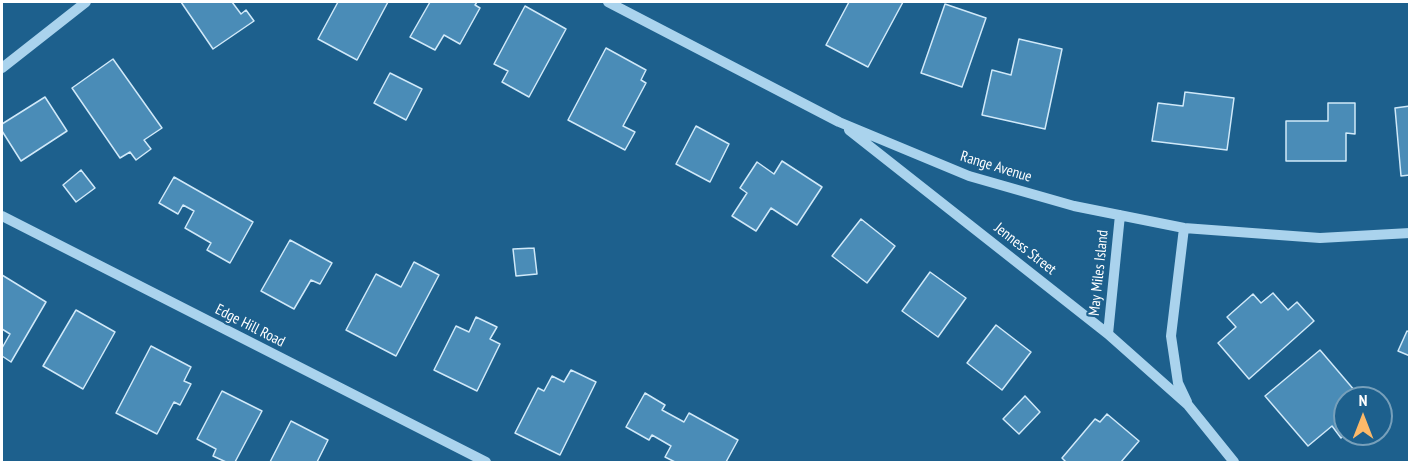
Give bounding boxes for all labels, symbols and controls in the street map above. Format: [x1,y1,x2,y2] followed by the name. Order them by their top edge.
[958,148,1034,186] street label: Range Avenue
[990,219,1060,279] street label: Jenness Street
[1086,229,1112,317] street label: May Miles Island
[212,301,288,351] street label: Edge Hill Road
[1333,386,1393,446] north arrow
[1359,390,1367,410] text: N

